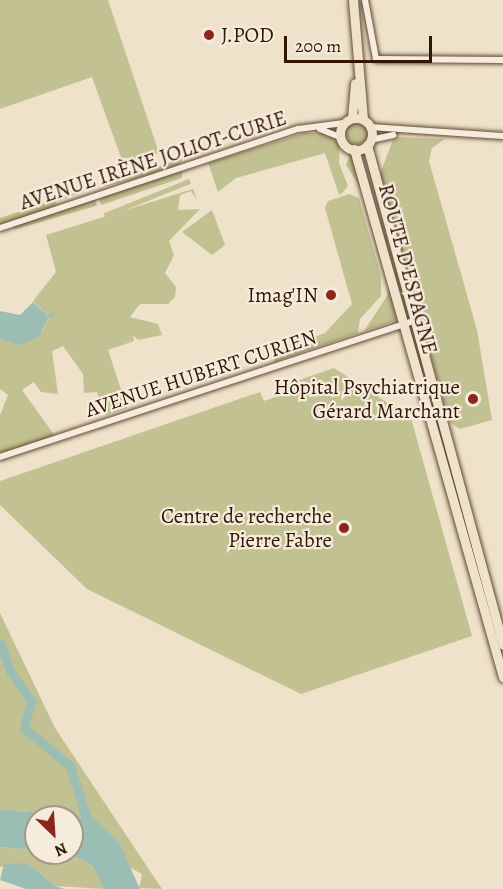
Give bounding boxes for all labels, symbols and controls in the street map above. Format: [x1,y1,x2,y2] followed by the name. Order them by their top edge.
[221,22,274,48] place label: J.POD
[287,24,436,62] scale bar
[202,28,216,42] marker: J.POD
[295,34,341,58] text: 200 m
[17,105,289,215] street label: AVENUE IRÈNE JOLIOT-CURIE
[373,181,443,357] street label: ROUTE D'ESPAGNE
[248,282,318,308] place label: Imag'IN
[322,286,340,304] marker: Imag'IN
[82,324,320,422] street label: AVENUE HUBERT CURIEN
[274,374,460,424] place label: Hôpital Psychiatrique Gérard Marchant
[464,390,482,408] marker: Hôpital Psychiatrique Gérard Marchant
[161,503,332,553] place label: Centre de recherche Pierre Fabre
[337,521,351,535] marker: Centre de recherche Pierre Fabre
[24,805,84,865] north arrow
[51,837,71,862] text: N

